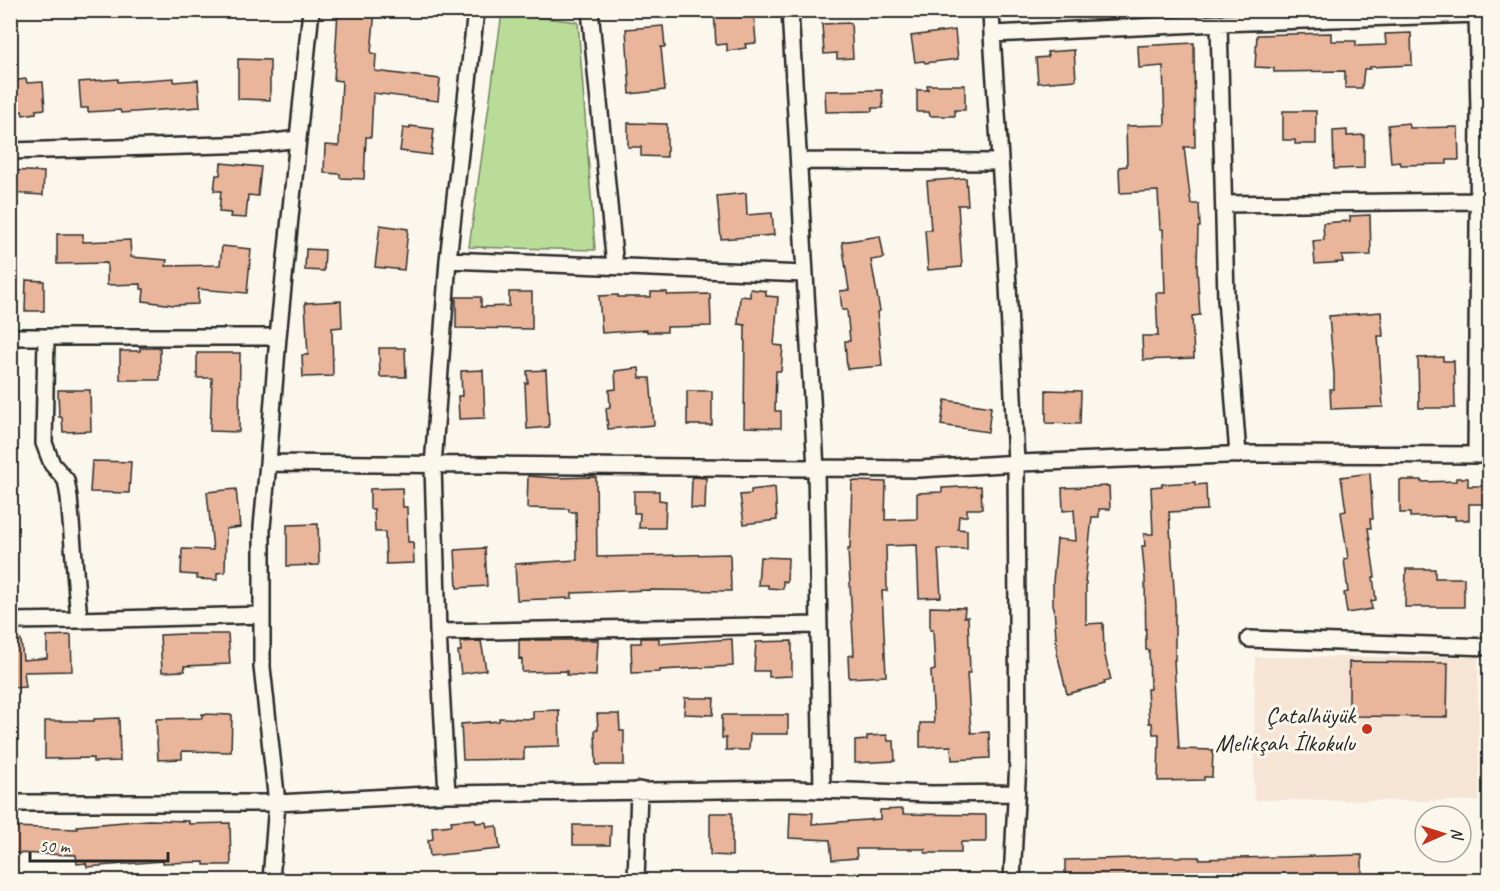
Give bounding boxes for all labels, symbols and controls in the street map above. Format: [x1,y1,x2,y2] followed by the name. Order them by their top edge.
[1215,700,1357,758] place label: Çatalhüyük Melikşah İlkokulu
[1360,722,1374,736] marker: Çatalhüyük Melikşah İlkokulu
[1413,804,1473,864] north arrow
[30,825,168,863] scale bar
[1447,828,1467,842] text: N
[39,835,72,857] text: 50 m

